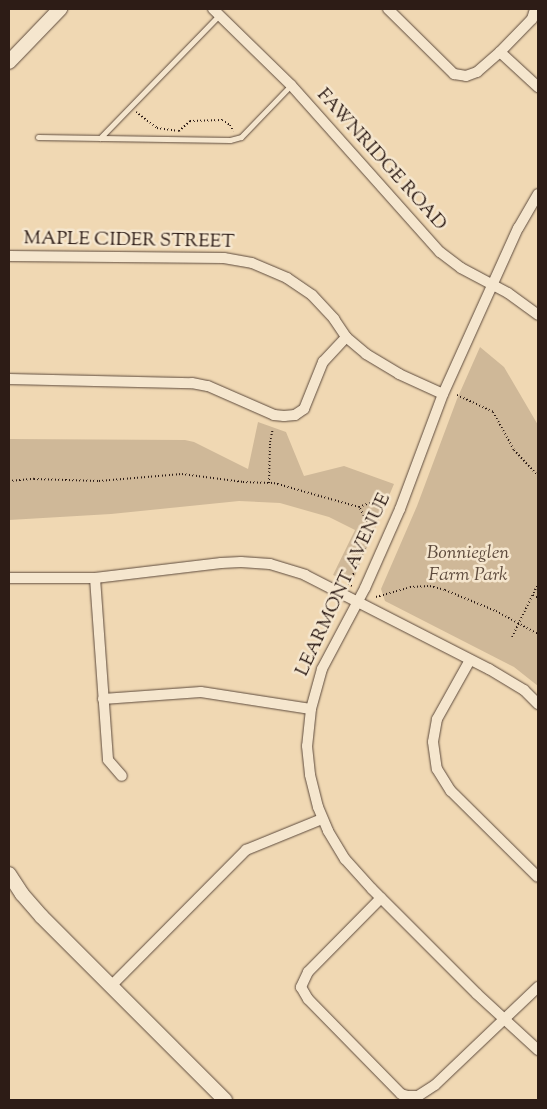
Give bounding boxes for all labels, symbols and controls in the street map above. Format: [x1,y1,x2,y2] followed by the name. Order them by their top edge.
[311,84,451,236] street label: FAWNRIDGE ROAD
[23,228,235,254] street label: MAPLE CIDER STREET
[292,490,396,680] street label: LEARMONT AVENUE
[427,543,509,587] park label: Bonnieglen Farm Park

